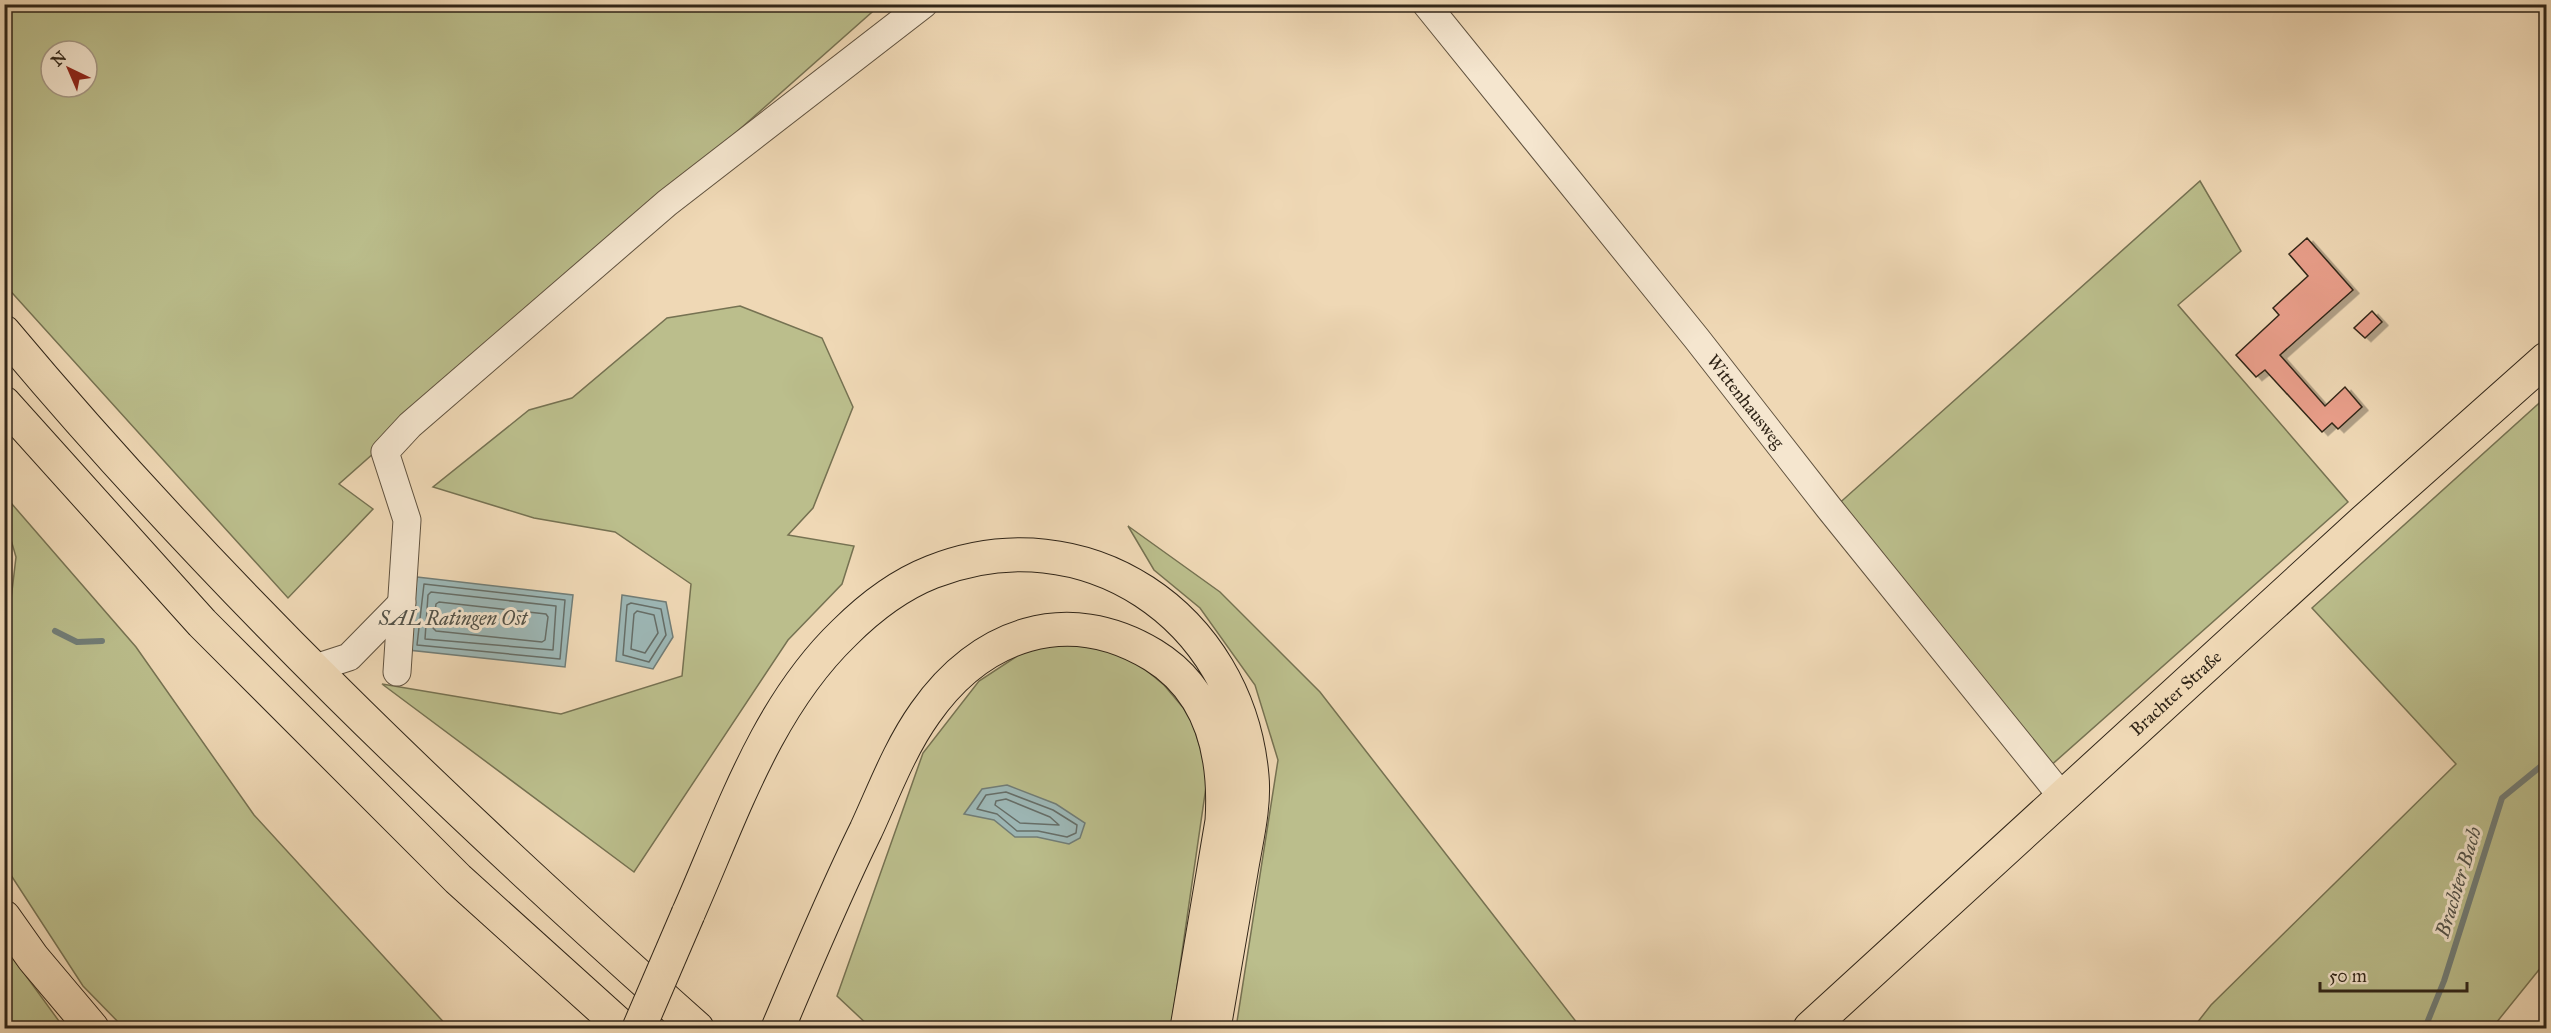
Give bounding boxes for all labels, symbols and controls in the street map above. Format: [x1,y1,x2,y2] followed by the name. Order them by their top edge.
[39,39,99,99] north arrow
[47,47,71,70] text: N
[1702,350,1790,454] street label: Wittenhausweg
[378,606,529,630] water label: SAL Ratingen Ost
[2126,646,2226,740] street label: Brachter Straße
[2430,824,2486,941] water label: Brachter Bach
[2320,955,2467,993] scale bar
[2329,965,2367,987] text: 50 m

